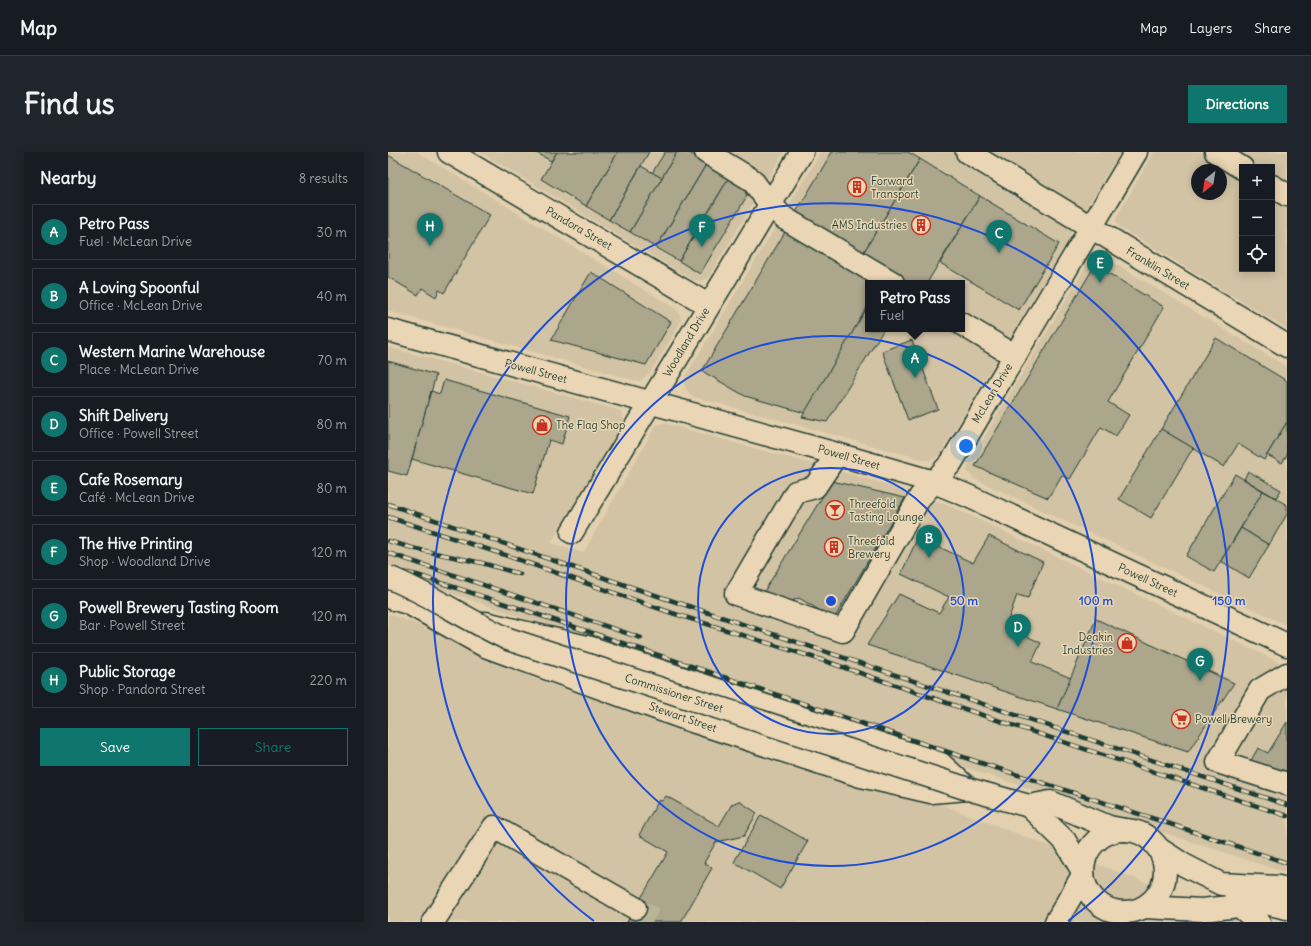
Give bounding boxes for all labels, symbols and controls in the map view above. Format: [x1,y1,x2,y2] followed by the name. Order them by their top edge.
[20,16,57,40] text: Map
[1140,19,1167,37] text: Map
[1189,19,1232,37] text: Layers
[1254,19,1291,37] text: Share
[1188,85,1287,123] button: Directions
[24,86,115,122] text: Find us
[1191,164,1227,200] north arrow
[1239,164,1275,272] map controls
[1239,164,1275,200] button: +
[40,167,96,189] text: Nearby
[299,170,348,187] text: 8 results
[871,174,919,201] place label: Forward Transport
[846,176,868,198] building icon: Forward Transport
[1239,200,1275,236] button: −
[543,203,615,253] street label: Pandora Street
[417,213,443,246] pin: H
[79,214,149,233] text: Petro Pass
[689,214,715,247] pin: F
[910,214,932,236] building icon: AMS Industries
[832,218,907,232] place label: AMS Industries
[986,220,1012,253] pin: C
[50,224,58,241] text: A
[317,224,347,241] text: 30 m
[79,233,192,250] text: Fuel · McLean Drive
[1239,236,1275,272] button: locate
[1124,244,1193,293] street label: Franklin Street
[1087,250,1113,283] pin: E
[79,278,199,297] text: A Loving Spoonful
[865,280,965,332] popup
[50,288,58,305] text: B
[316,288,347,305] text: 40 m
[880,288,950,307] text: Petro Pass
[79,297,202,314] text: Office · McLean Drive
[660,305,712,379] street label: Woodland Drive
[880,307,904,324] text: Fuel
[79,342,265,361] text: Western Marine Warehouse
[902,345,928,378] pin: A
[50,352,58,369] text: C
[318,352,347,369] text: 70 m
[503,356,569,386] street label: Powell Street
[79,361,199,378] text: Place · McLean Drive
[969,361,1015,425] street label: McLean Drive
[79,406,168,425] text: Shift Delivery
[531,414,553,436] shop icon: The Flag Shop
[49,416,59,433] text: D
[316,416,347,433] text: 80 m
[556,418,625,432] place label: The Flag Shop
[79,425,199,442] text: Office · Powell Street
[956,436,976,456] your location
[816,441,882,473] street label: Powell Street
[79,470,183,489] text: Cafe Rosemary
[50,480,58,497] text: E
[316,480,347,497] text: 80 m
[79,489,194,506] text: Café · McLean Drive
[849,497,924,524] place label: Threefold Tasting Lounge
[824,499,846,521] bar icon: Threefold Tasting Lounge
[916,525,942,558] pin: B
[79,534,193,553] text: The Hive Printing
[848,534,895,561] place label: Threefold Brewery
[823,536,845,558] building icon: Threefold Brewery
[50,544,58,561] text: F
[312,544,347,561] text: 120 m
[79,553,210,570] text: Shop · Woodland Drive
[1116,560,1180,600] street label: Powell Street
[950,593,979,608] text: 50 m
[1079,593,1113,608] text: 100 m
[1213,593,1246,608] text: 150 m
[824,594,838,608] centre of rings
[79,598,279,617] text: Powell Brewery Tasting Room
[49,608,59,625] text: G
[312,608,347,625] text: 120 m
[1005,614,1031,647] pin: D
[79,617,185,634] text: Bar · Powell Street
[1062,630,1113,657] place label: Deakin Industries
[1116,632,1138,654] shop icon: Deakin Industries
[1187,648,1213,681] pin: G
[79,662,175,681] text: Public Storage
[623,671,725,716] street label: Commissioner Street
[49,672,59,689] text: H
[310,672,347,689] text: 220 m
[79,681,205,698] text: Shop · Pandora Street
[647,699,719,735] street label: Stewart Street
[1170,708,1192,730] supermarket icon: Powell Brewery
[1195,712,1272,726] place label: Powell Brewery
[40,728,190,766] button: Save
[198,728,348,766] button: Share

